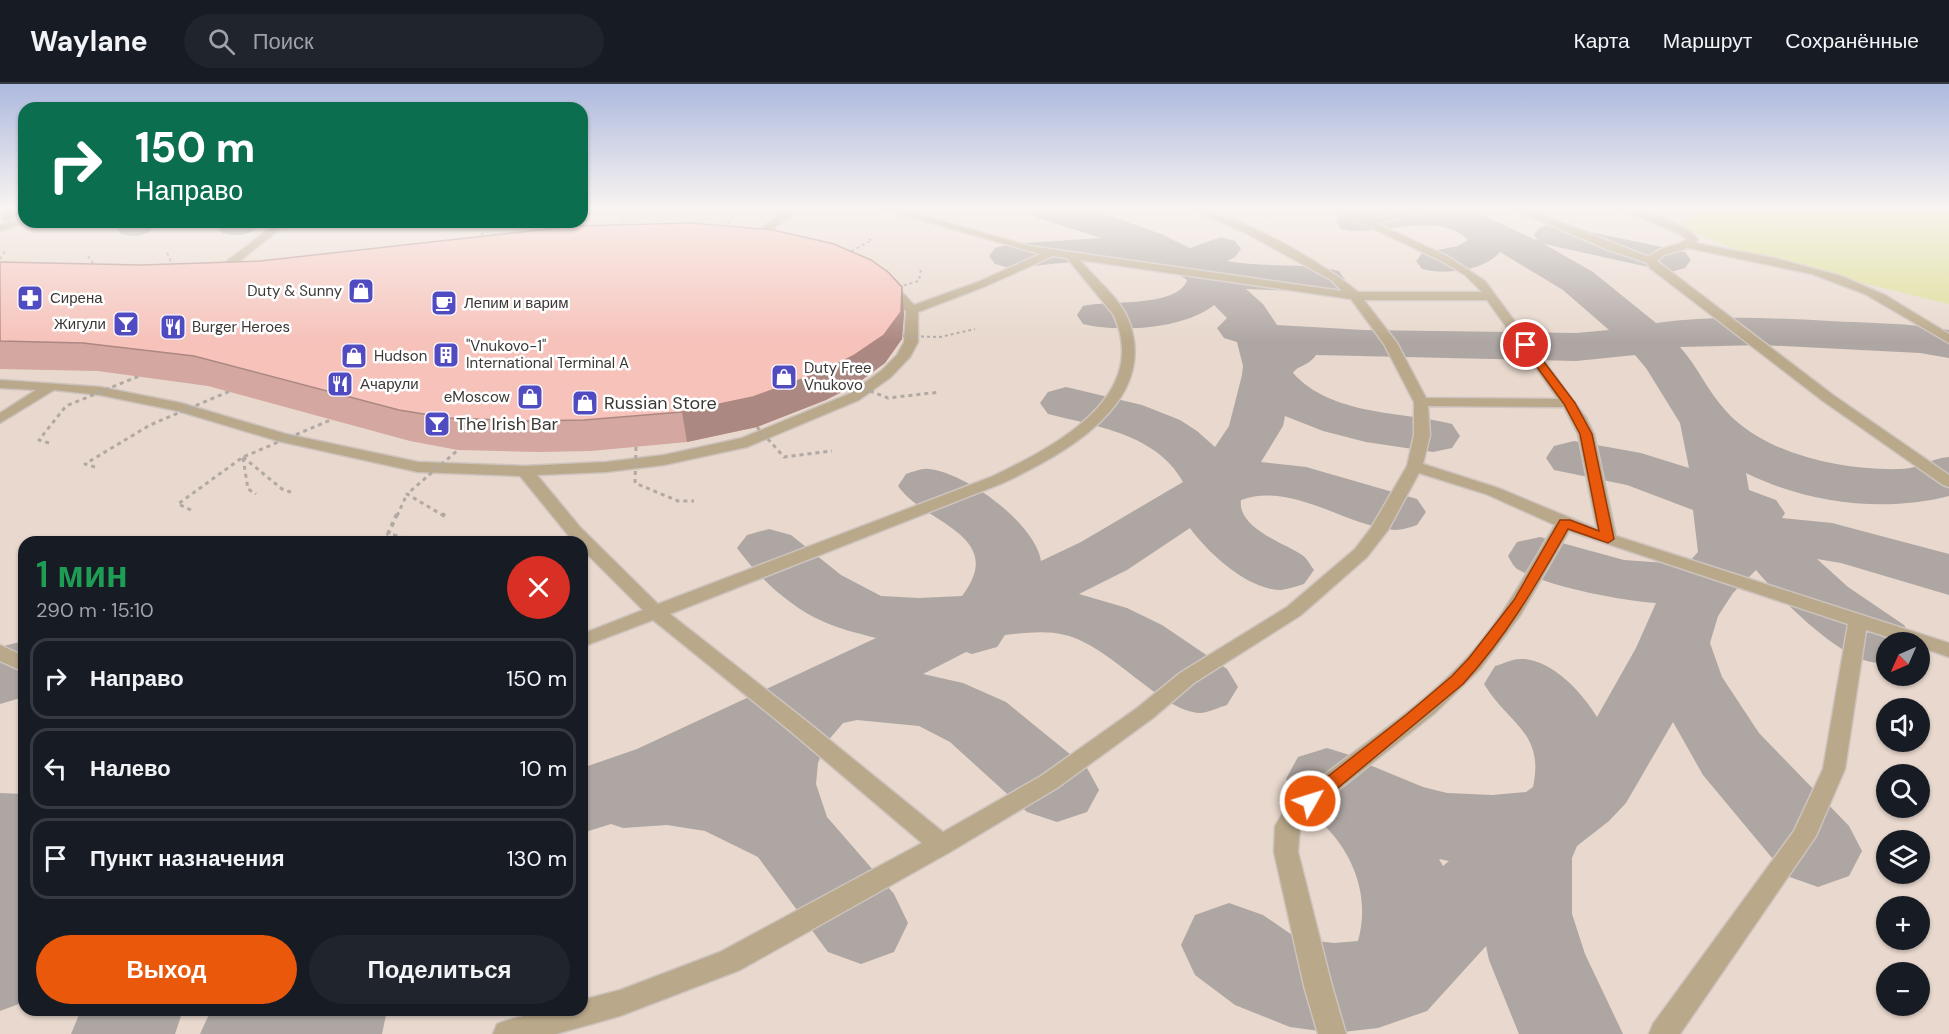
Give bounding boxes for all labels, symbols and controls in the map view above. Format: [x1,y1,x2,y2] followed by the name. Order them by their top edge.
[184,14,604,68] search box
[30,23,148,60] text: Waylane
[205,25,238,58] icon: search
[253,27,314,56] text: Поиск
[1574,27,1630,55] text: Карта
[1663,27,1752,55] text: Маршрут
[1785,27,1919,55] text: Сохранённые
[135,120,255,175] text: 150 m
[36,126,114,204] icon: right
[135,173,243,208] text: Направо
[346,276,376,306] shop icon: Duty & Sunny
[247,281,343,301] place label: Duty & Sunny
[15,283,45,313] pharmacy icon: Сирена
[50,288,103,308] place label: Сирена
[429,288,459,318] cafe icon: Лепим и варим
[464,293,569,313] place label: Лепим и варим
[111,309,141,339] bar icon: Жигули
[158,312,188,342] restaurant icon: Burger Heroes
[54,314,106,334] place label: Жигули
[192,317,290,337] place label: Burger Heroes
[1500,319,1551,370] pin
[1509,328,1542,361] icon: arrive
[466,336,629,373] place label: "Vnukovo-1" International Terminal A
[431,340,461,370] building icon: "Vnukovo-1" International Terminal A
[339,341,369,371] shop icon: Hudson
[374,346,427,366] place label: Hudson
[804,358,871,395] place label: Duty Free Vnukovo
[769,362,799,392] shop icon: Duty Free Vnukovo
[325,369,355,399] restaurant icon: Ачарули
[360,374,419,394] place label: Ачарули
[515,382,545,412] shop icon: eMoscow
[444,387,511,407] place label: eMoscow
[570,388,600,418] shop icon: Russian Store
[604,391,717,415] place label: Russian Store
[422,409,452,439] bar icon: The Irish Bar
[456,412,558,436] place label: The Irish Bar
[36,551,128,598] text: 1 мин
[507,556,570,619] button: close
[36,597,154,623] text: 290 m · 15:10
[1876,632,1930,686] north arrow
[1876,632,1930,1016] map controls
[39,662,72,695] icon: right
[90,664,184,693] text: Направо
[506,664,567,693] text: 150 m
[1876,698,1930,752] button: sound
[39,752,72,785] icon: left
[90,754,171,783] text: Налево
[520,754,567,783] text: 10 m
[1876,764,1930,818] button: search
[1278,769,1342,833] position arrow
[1876,830,1930,884] button: layers
[39,842,72,875] icon: arrive
[90,844,285,873] text: Пункт назначения
[507,844,567,873] text: 130 m
[1876,896,1930,950] button: +
[36,935,297,1004] button: Выход
[309,935,570,1004] button: Поделиться
[1876,962,1930,1016] button: −

